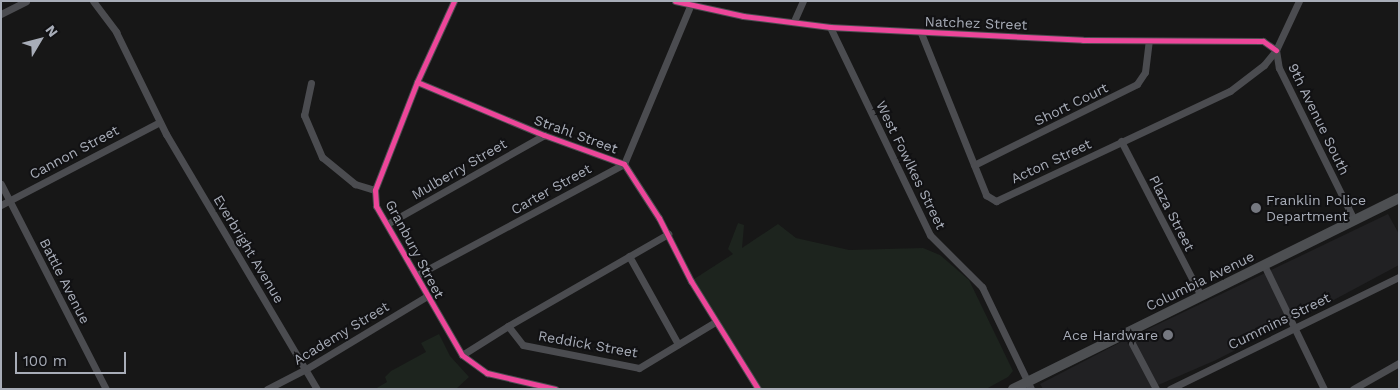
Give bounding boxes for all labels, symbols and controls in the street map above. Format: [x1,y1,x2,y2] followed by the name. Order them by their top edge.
[924,13,1028,33] street label: Natchez Street
[15,15,65,65] north arrow
[42,22,61,40] text: N
[1285,60,1353,178] street label: 9th Avenue South
[1031,79,1111,129] street label: Short Court
[873,98,949,232] street label: West Fowlkes Street
[532,111,620,157] street label: Strahl Street
[26,121,122,183] street label: Cannon Street
[408,135,510,203] street label: Mulberry Street
[1008,135,1094,187] street label: Acton Street
[508,160,594,218] street label: Carter Street
[1146,172,1198,254] street label: Plaza Street
[210,192,288,306] street label: Everbright Avenue
[1266,192,1366,224] place label: Franklin Police Department
[382,197,448,301] street label: Granbury Street
[1250,202,1262,214] marker: Franklin Police Department
[36,235,94,327] street label: Battle Avenue
[1143,247,1257,315] street label: Columbia Avenue
[1225,289,1333,353] street label: Cummins Street
[290,298,392,368] street label: Academy Street
[537,327,639,361] street label: Reddick Street
[1063,327,1158,343] place label: Ace Hardware
[1162,329,1174,341] marker: Ace Hardware
[18,342,129,374] scale bar
[23,352,67,370] text: 100 m

